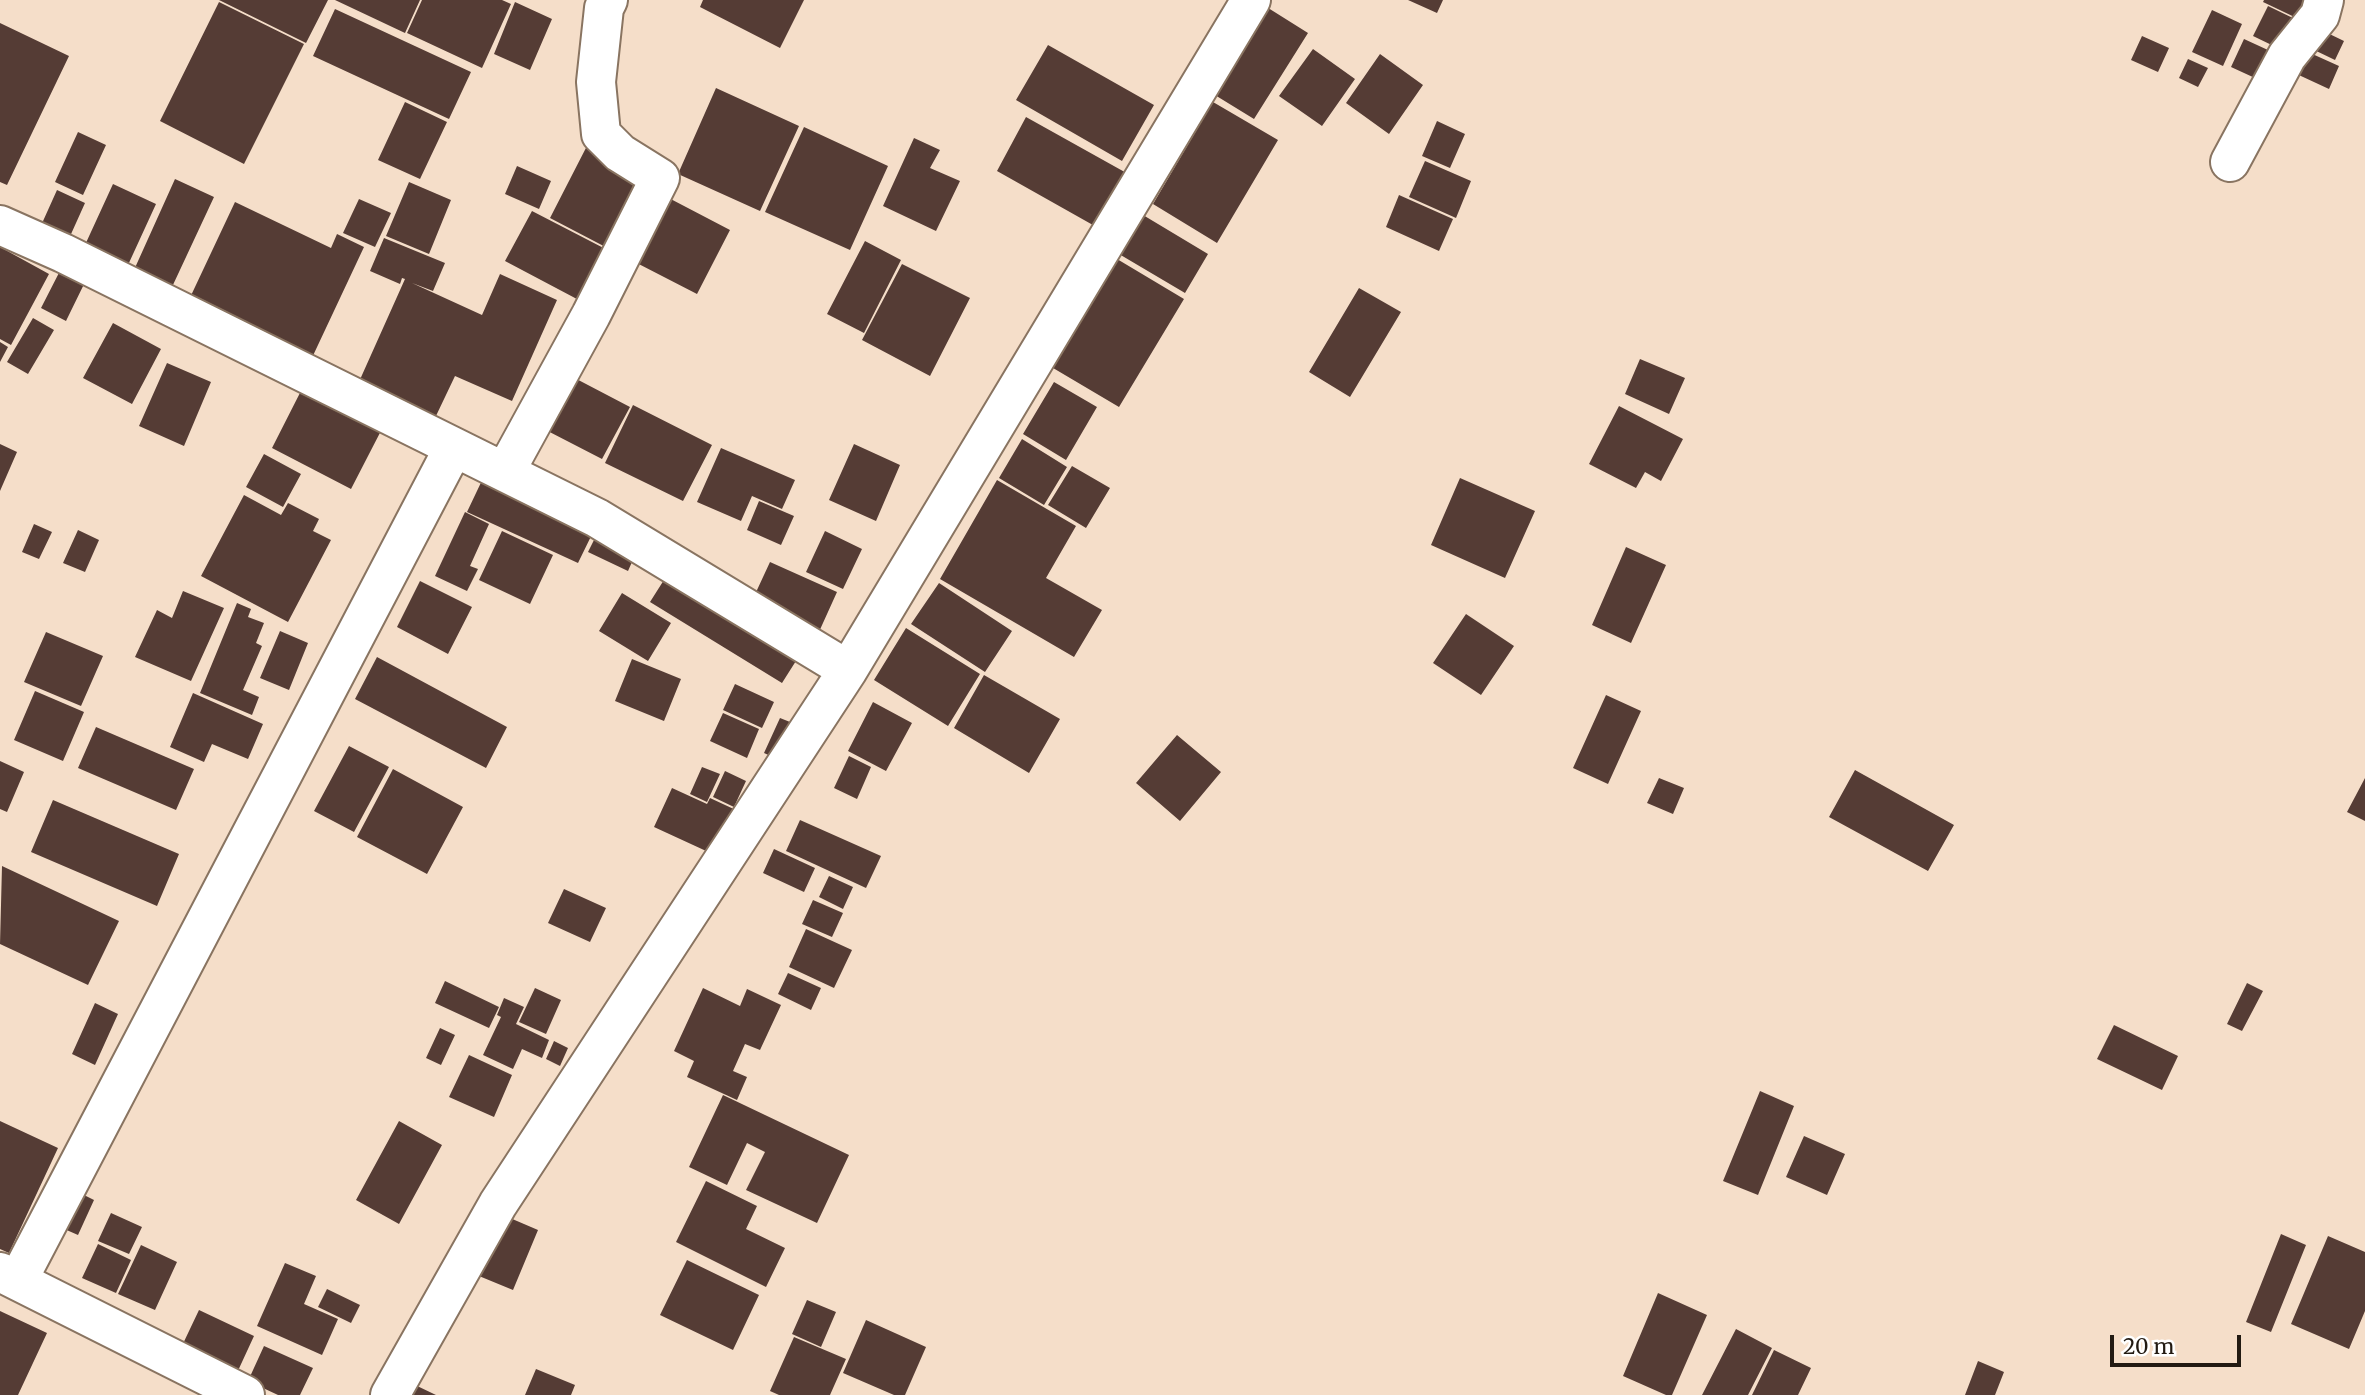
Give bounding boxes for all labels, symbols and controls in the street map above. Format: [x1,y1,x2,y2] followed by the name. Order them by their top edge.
[2113,1322,2244,1366] scale bar
[2123,1333,2174,1360] text: 20 m

